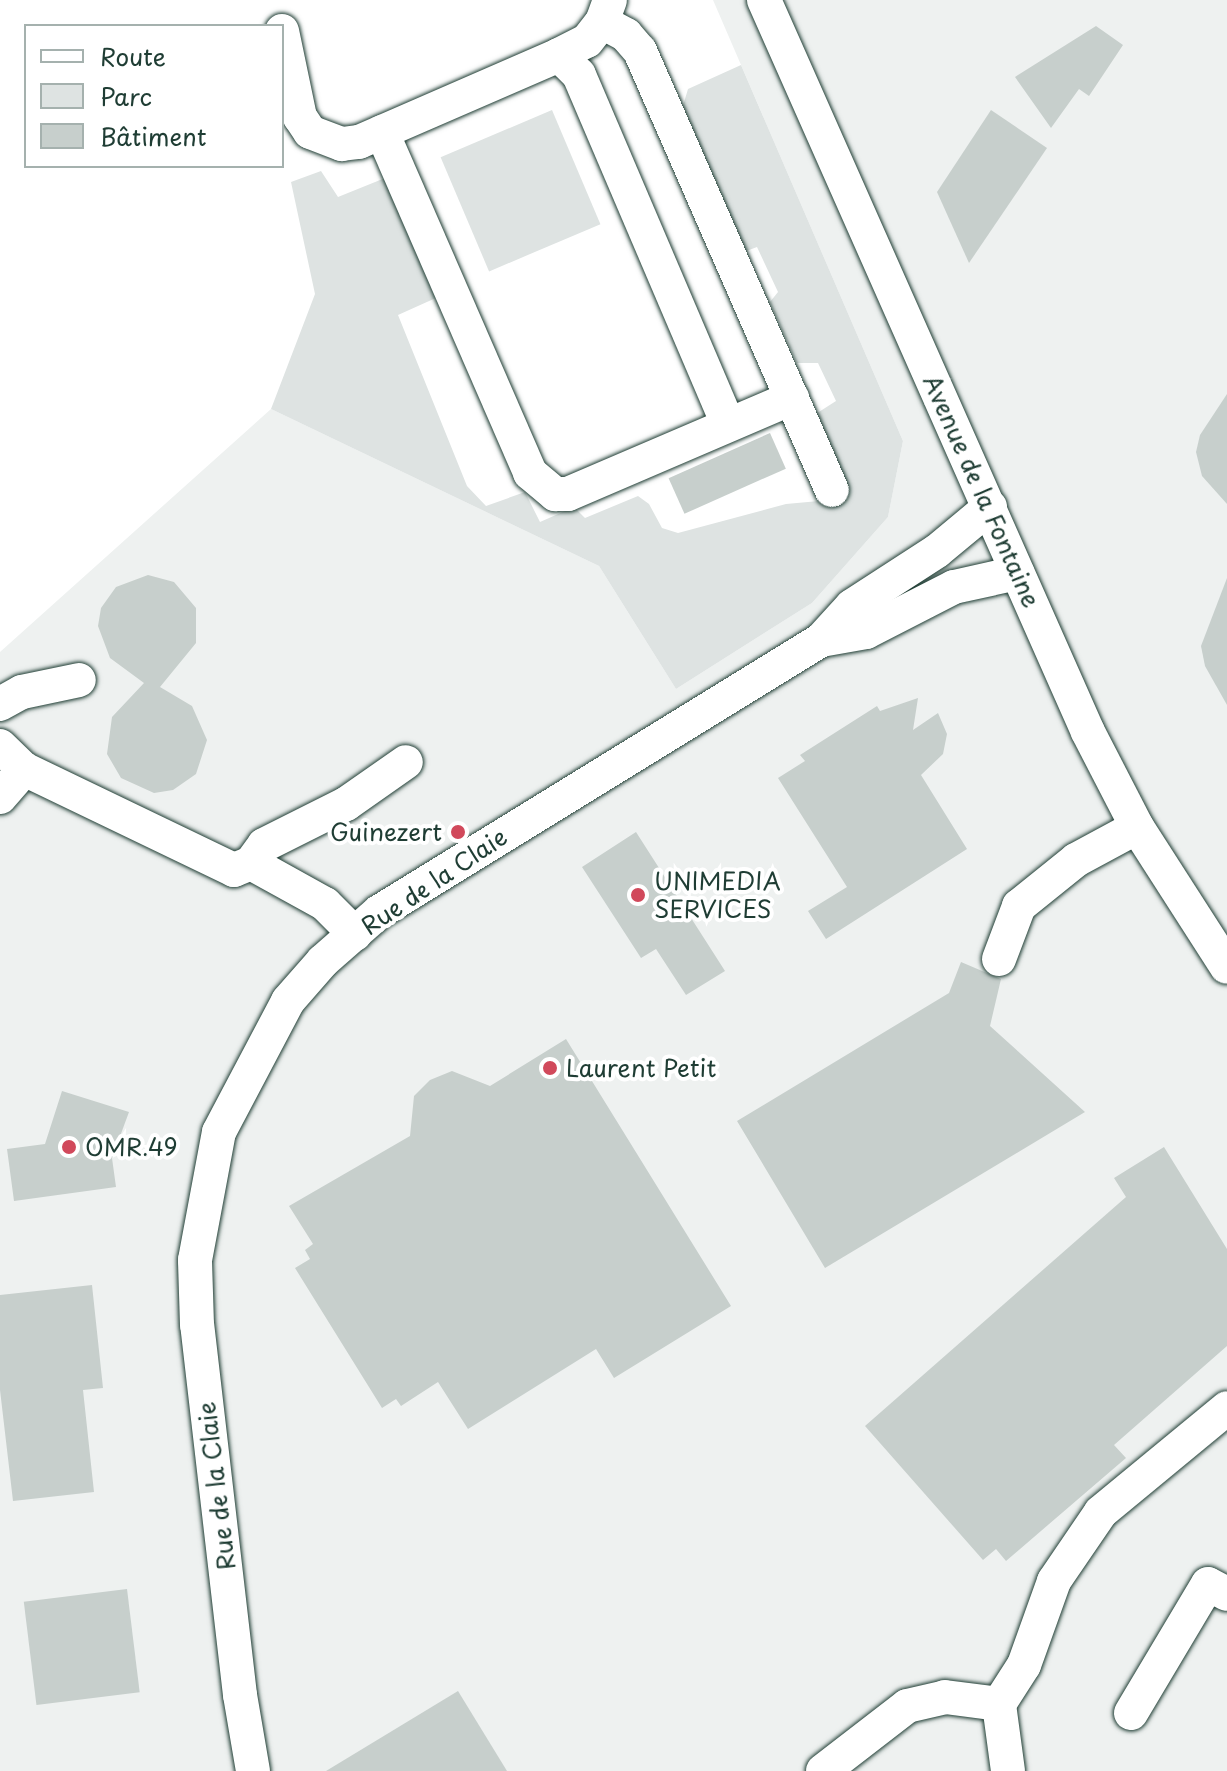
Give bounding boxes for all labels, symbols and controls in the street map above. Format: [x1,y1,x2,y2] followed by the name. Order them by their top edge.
[24,24,284,168] legend
[100,38,166,74] text: Route
[100,78,152,114] text: Parc
[100,118,207,154] text: Bâtiment
[917,370,1047,612] street label: Avenue de la Fontaine
[330,818,442,846] place label: Guinezert
[354,820,514,942] street label: Rue de la Claie
[449,823,467,841] marker: Guinezert
[654,867,781,923] place label: UNIMEDIA SERVICES
[629,886,647,904] marker: UNIMEDIA SERVICES
[566,1054,715,1082] place label: Laurent Petit
[541,1059,559,1077] marker: Laurent Petit
[85,1133,178,1161] place label: OMR.49
[60,1138,78,1156] marker: OMR.49
[191,1398,241,1574] street label: Rue de la Claie

